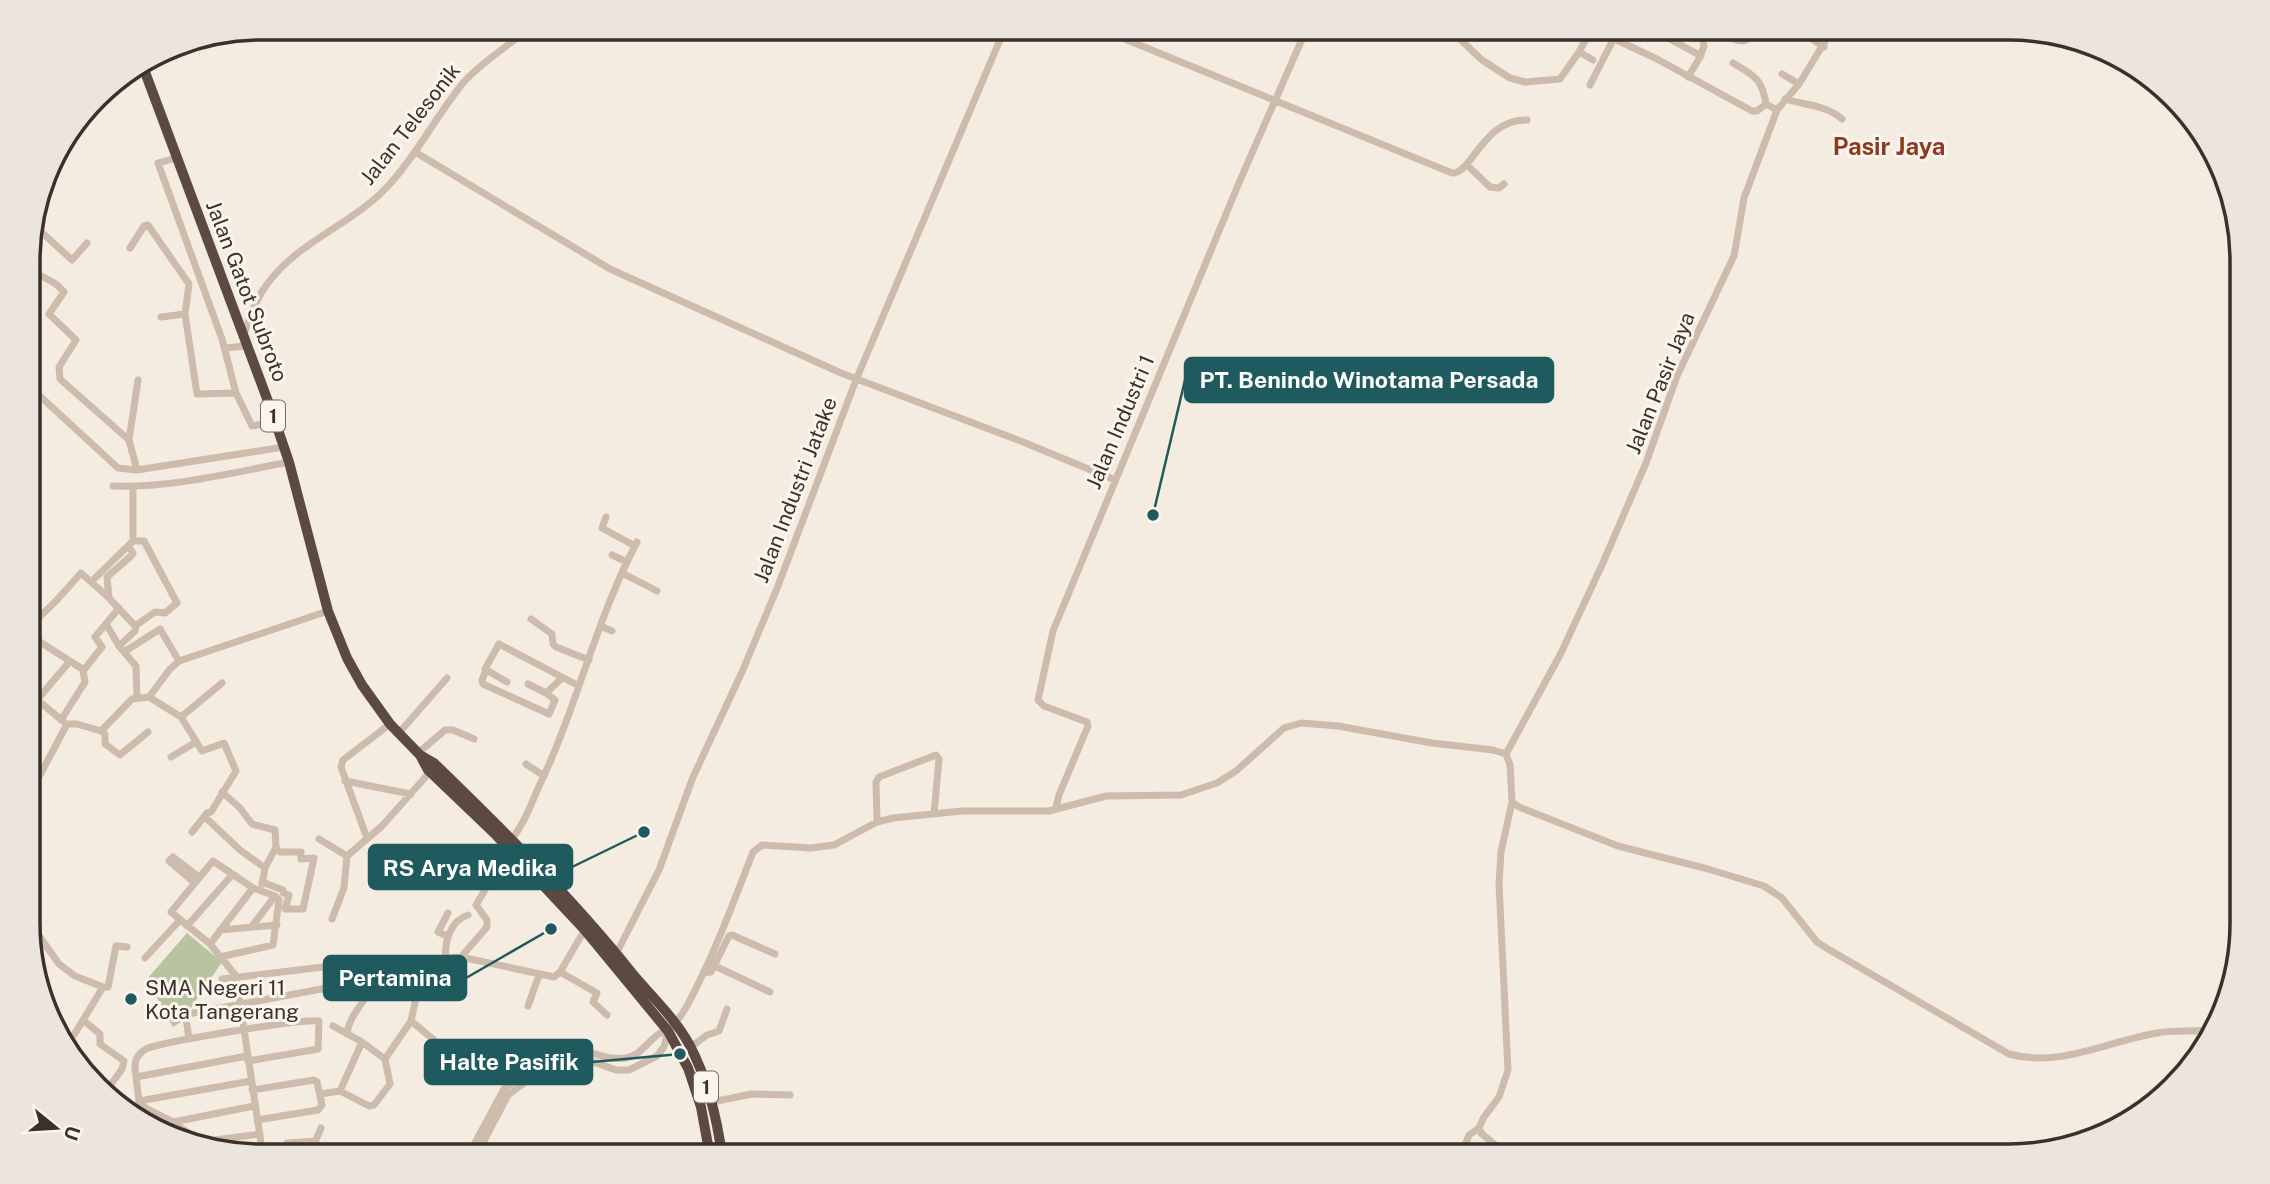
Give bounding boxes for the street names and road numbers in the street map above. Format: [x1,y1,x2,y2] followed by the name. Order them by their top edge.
[355,58,465,190] street label: Jalan Telesonik
[201,197,293,385] street label: Jalan Gatot Subroto
[1620,308,1700,458] street label: Jalan Pasir Jaya
[1081,351,1159,493] street label: Jalan Industri 1
[748,394,842,586] street label: Jalan Industri Jatake
[261,400,285,432] road number: 1
[694,1072,718,1102] road number: 1

